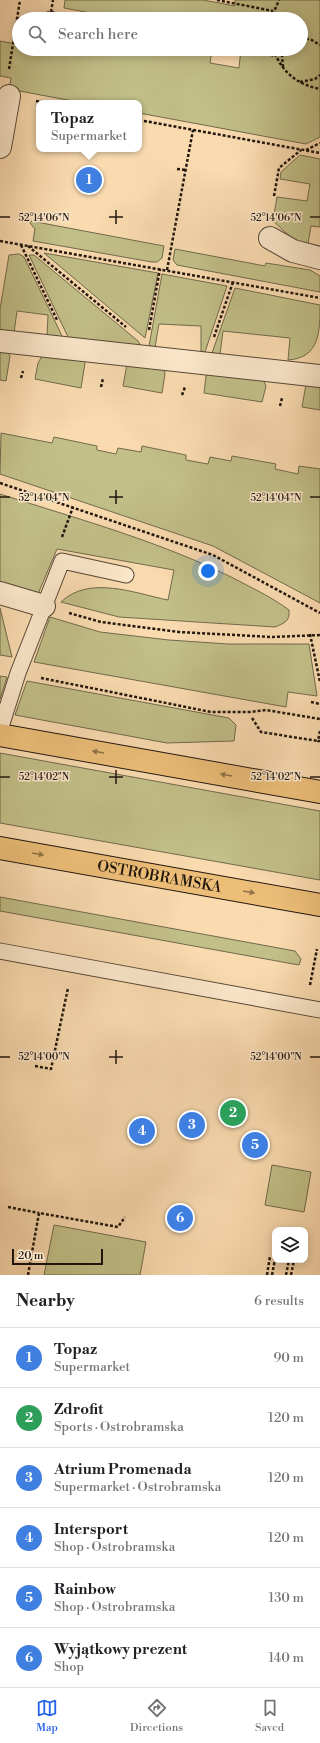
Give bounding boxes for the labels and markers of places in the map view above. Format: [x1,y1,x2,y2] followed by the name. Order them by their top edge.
[76,165,102,195] pin: 1
[220,1098,246,1128] pin: 2
[179,1110,205,1140] pin: 3
[129,1116,155,1146] pin: 4
[242,1130,268,1160] pin: 5
[167,1203,193,1233] pin: 6

